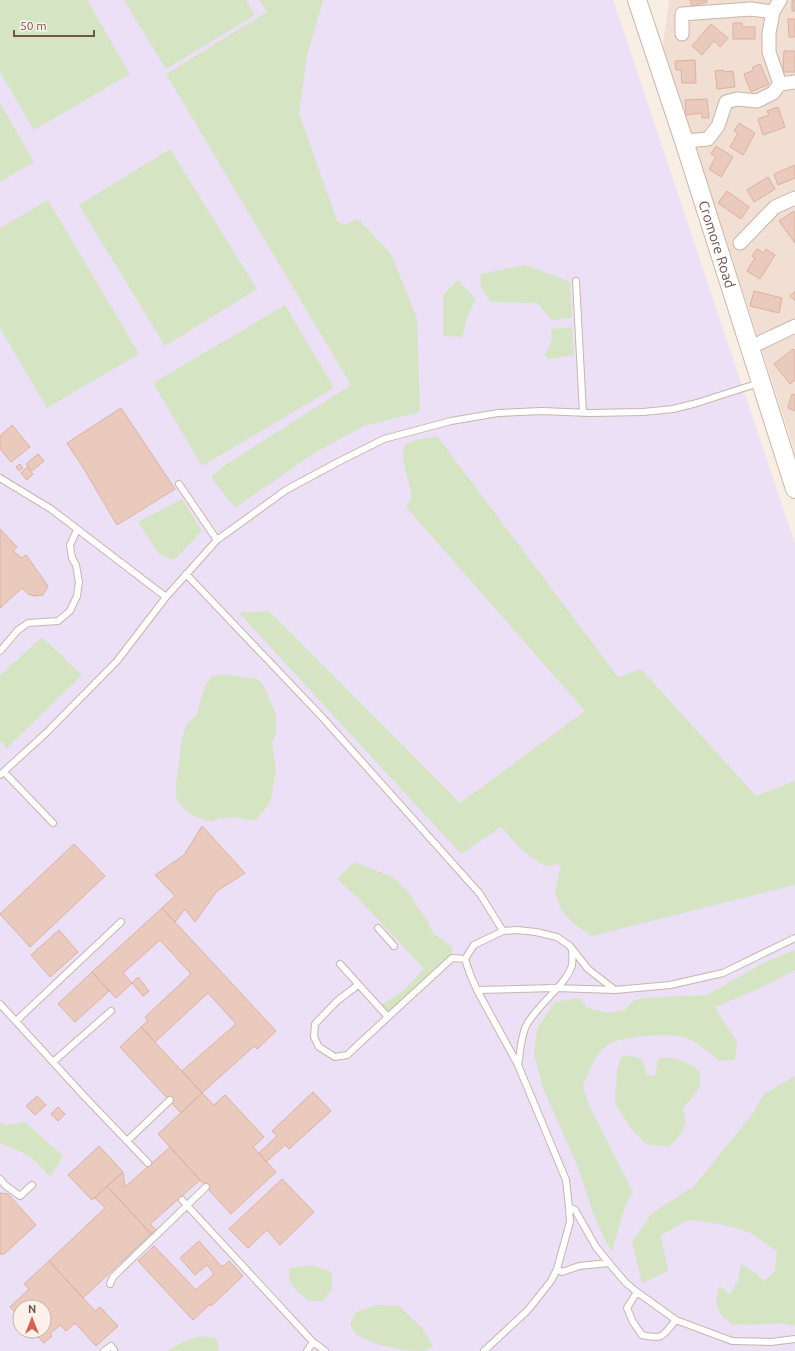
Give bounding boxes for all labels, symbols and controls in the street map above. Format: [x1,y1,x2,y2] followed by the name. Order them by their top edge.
[14,12,94,38] scale bar
[20,19,47,32] text: 50 m
[695,198,738,290] street label: Cromore Road
[12,1299,52,1339] north arrow
[28,1303,36,1315] text: N

